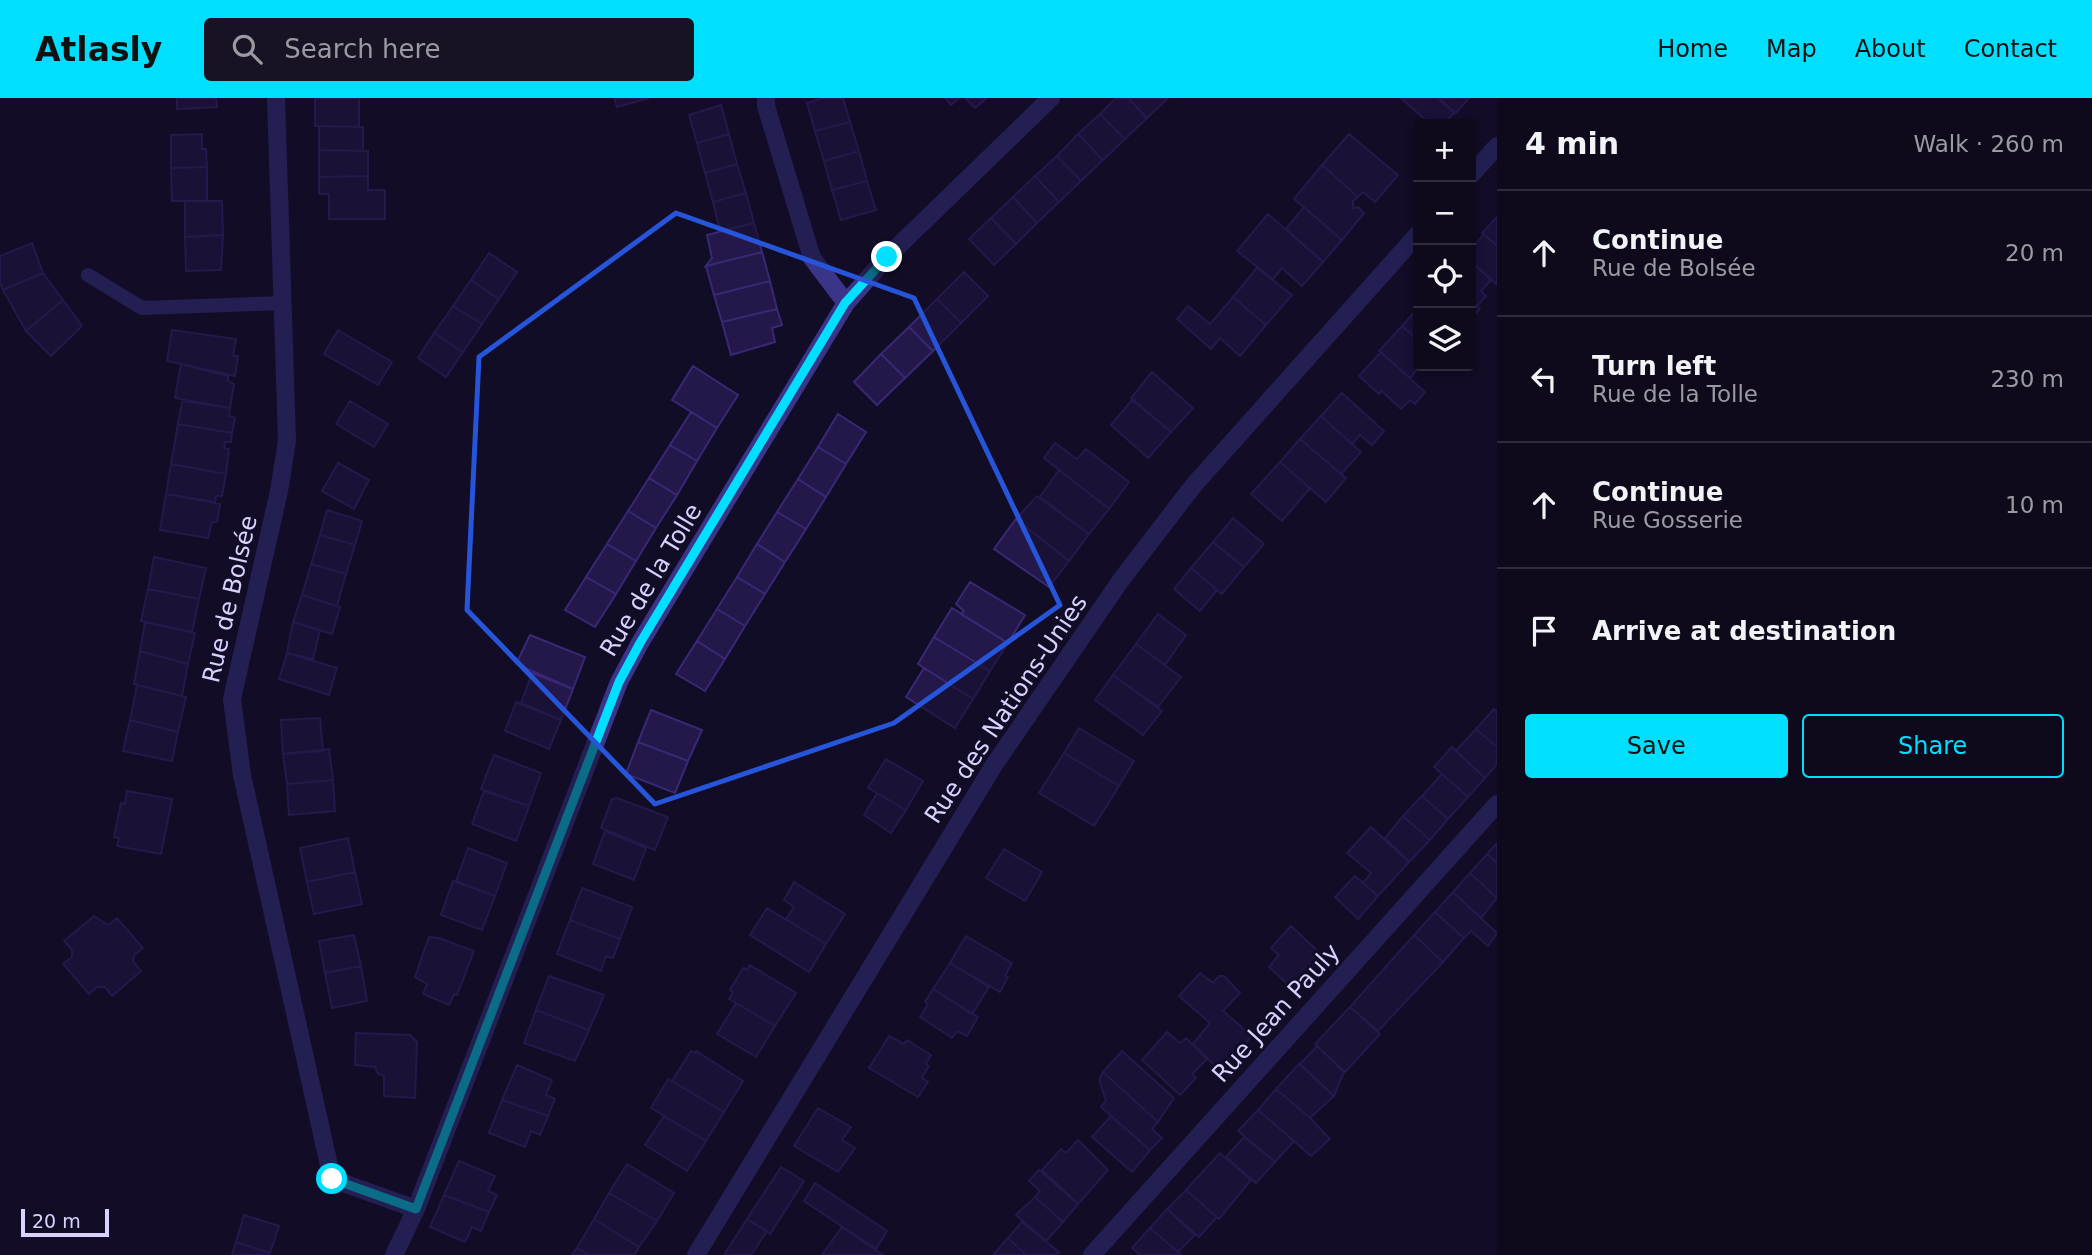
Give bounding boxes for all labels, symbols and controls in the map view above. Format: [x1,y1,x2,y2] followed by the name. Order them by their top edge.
[204,18,694,81] search box
[35,30,162,69] text: Atlasly
[228,30,266,68] icon: search
[284,34,441,64] text: Search here
[1657,35,1728,63] text: Home
[1766,35,1817,63] text: Map
[1855,35,1926,63] text: About
[1964,35,2057,63] text: Contact
[1413,119,1476,371] map controls
[1413,119,1476,182] button: +
[1525,126,1619,161] text: 4 min
[1913,131,2064,157] text: Walk · 260 m
[1413,182,1476,245] button: −
[1592,225,1723,255] text: Continue
[1525,234,1563,272] icon: ahead
[2005,240,2064,266] text: 20 m
[871,241,902,272] route end
[1413,245,1476,308] button: locate
[1592,255,1756,281] text: Rue de Bolsée
[1413,308,1476,371] button: layers
[1592,351,1716,381] text: Turn left
[1525,360,1563,398] icon: left
[1990,366,2064,392] text: 230 m
[1592,381,1758,407] text: Rue de la Tolle
[1592,477,1723,507] text: Continue
[1525,486,1563,524] icon: ahead
[2005,492,2064,518] text: 10 m
[594,499,708,661] street label: Rue de la Tolle
[1592,507,1743,533] text: Rue Gosserie
[197,513,263,685] street label: Rue de Bolsée
[919,589,1093,829] street label: Rue des Nations-Unies
[1525,612,1563,650] icon: arrive
[1592,616,1896,646] text: Arrive at destination
[1525,714,1788,778] button: Save
[1802,714,2064,778] button: Share
[1206,938,1346,1088] street label: Rue Jean Pauly
[316,1163,347,1194] route start
[21,1206,108,1238] scale bar
[32,1210,81,1232] text: 20 m

